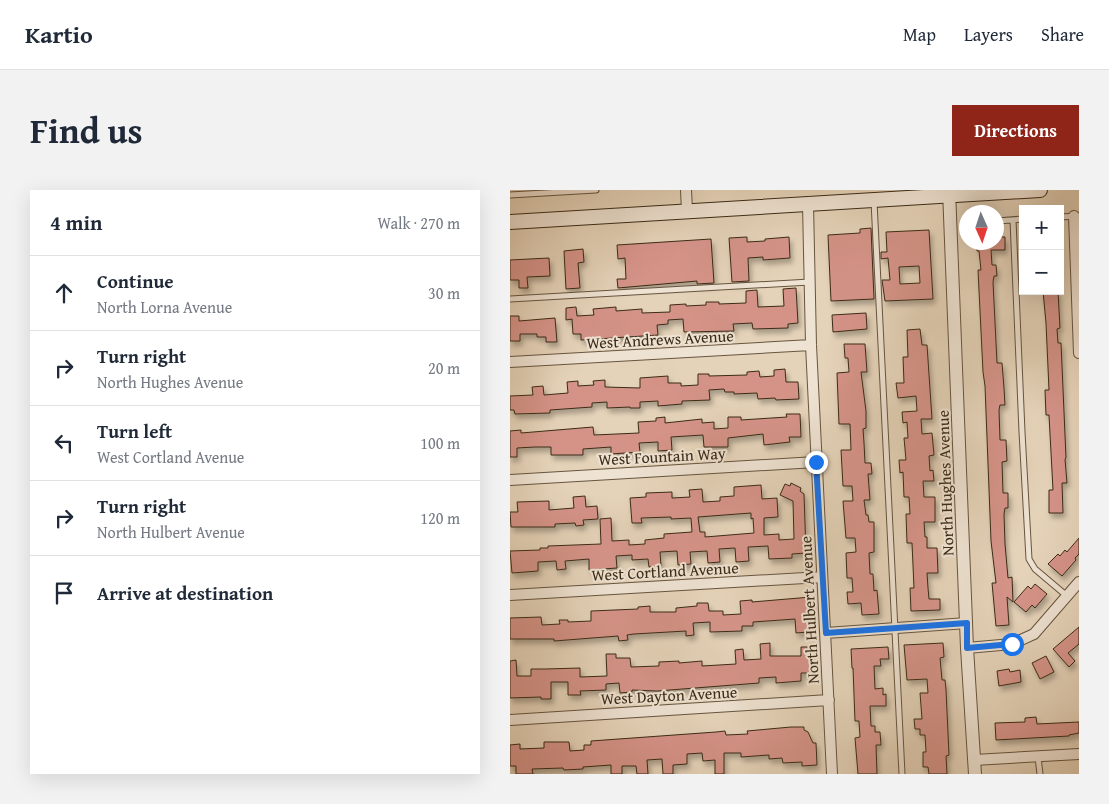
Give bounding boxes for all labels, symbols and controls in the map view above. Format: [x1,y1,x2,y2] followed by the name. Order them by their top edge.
[25,17,93,52] text: Kartio
[903,21,936,48] text: Map
[964,21,1013,48] text: Layers
[1041,21,1084,48] text: Share
[30,105,143,156] text: Find us
[952,105,1079,156] button: Directions
[959,205,1004,250] north arrow
[1019,205,1064,295] map controls
[1019,205,1064,250] button: +
[50,207,102,238] text: 4 min
[377,211,460,235] text: Walk · 270 m
[1019,250,1064,295] button: −
[97,267,174,295] text: Continue
[50,279,78,307] icon: ahead
[428,281,460,305] text: 30 m
[97,295,232,319] text: North Lorna Avenue
[586,323,734,355] street label: West Andrews Avenue
[97,342,186,370] text: Turn right
[50,354,78,382] icon: right
[428,356,460,380] text: 20 m
[97,370,243,394] text: North Hughes Avenue
[930,410,960,556] street label: North Hughes Avenue
[97,417,172,445] text: Turn left
[50,429,78,457] icon: left
[420,431,460,455] text: 100 m
[598,441,726,471] street label: West Fountain Way
[97,445,244,469] text: West Cortland Avenue
[805,451,828,474] route end
[97,492,186,520] text: Turn right
[50,504,78,532] icon: right
[420,506,460,530] text: 120 m
[97,520,245,544] text: North Hulbert Avenue
[793,536,825,684] street label: North Hulbert Avenue
[591,555,739,587] street label: West Cortland Avenue
[50,579,78,607] icon: arrive
[97,579,273,607] text: Arrive at destination
[1001,633,1024,656] route start
[600,679,738,711] street label: West Dayton Avenue

